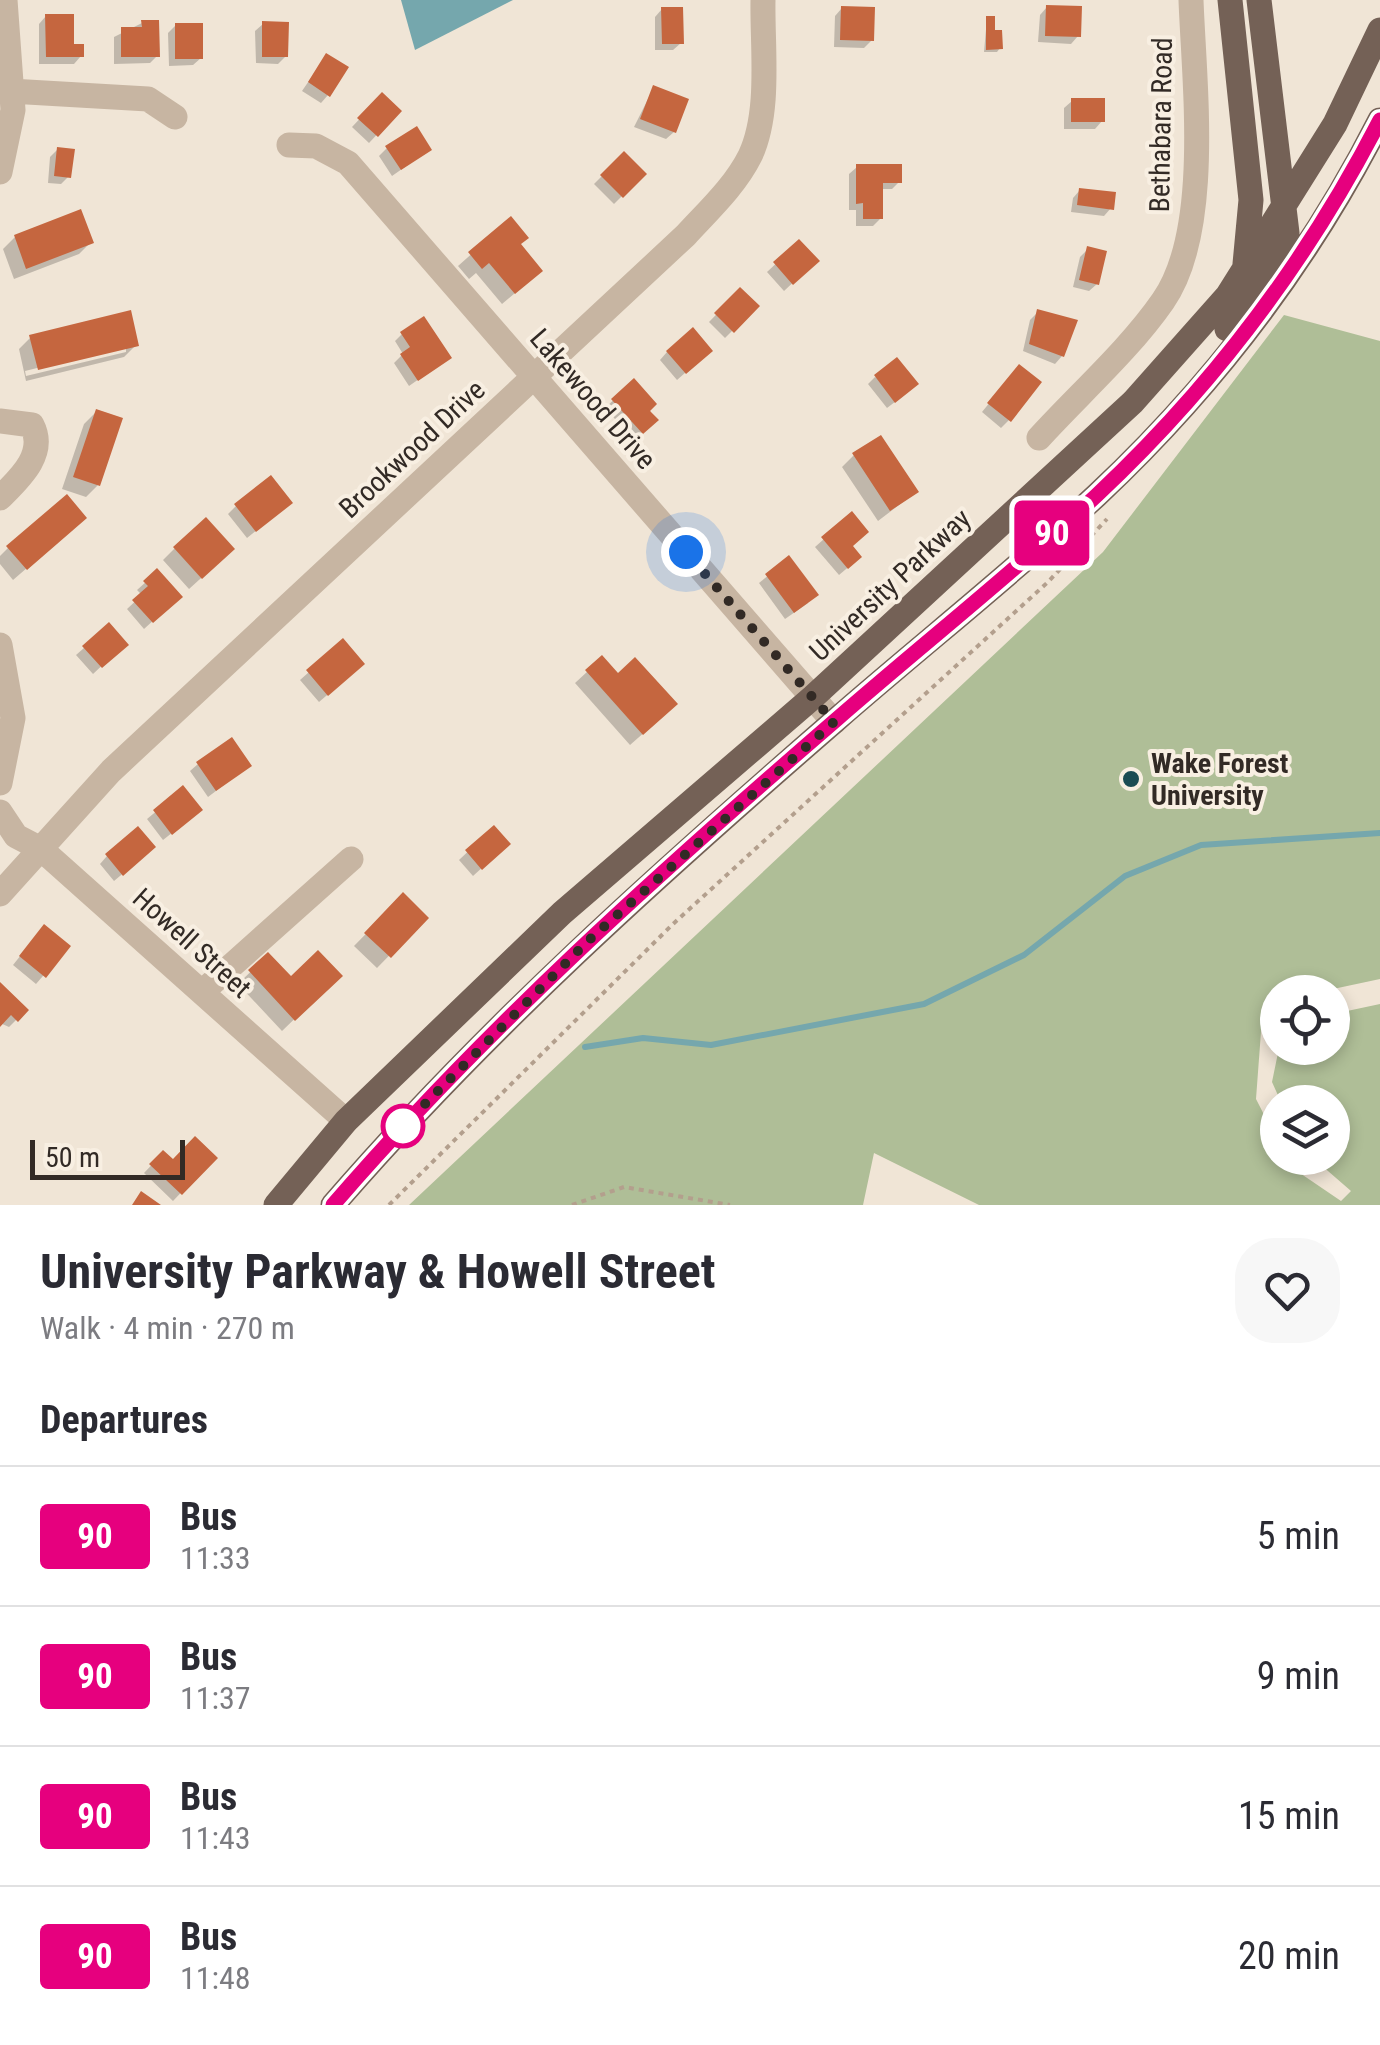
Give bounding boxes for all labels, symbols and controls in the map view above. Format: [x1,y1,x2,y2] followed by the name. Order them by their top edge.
[1143,37,1179,213] street label: Bethabara Road
[523,322,663,476] street label: Lakewood Drive
[332,373,492,525] street label: Brookwood Drive
[1007,500,1097,566] line badge: 90
[803,502,977,668] street label: University Parkway
[1034,513,1070,554] text: 90
[661,527,711,577] your location
[1151,747,1288,812] place label: Wake Forest University
[1120,768,1142,790] marker: Wake Forest University
[126,881,258,1005] street label: Howell Street
[1260,975,1350,1175] map controls
[1260,975,1350,1065] button: locate
[1260,1085,1350,1175] button: layers
[382,1105,424,1147] unlabelled marker
[30,1135,185,1180] scale bar
[45,1141,100,1174] text: 50 m
[1235,1238,1340,1343] button: heart
[40,1243,715,1300] text: University Parkway & Howell Street
[40,1309,295,1347] text: Walk · 4 min · 270 m
[40,1398,208,1442] text: Departures
[180,1495,237,1539] text: Bus
[1257,1514,1340,1558] text: 5 min
[77,1516,113,1557] text: 90
[180,1539,251,1577] text: 11:33
[180,1635,237,1679] text: Bus
[1257,1654,1340,1698] text: 9 min
[77,1656,113,1697] text: 90
[180,1679,251,1717] text: 11:37
[180,1775,237,1819] text: Bus
[1238,1794,1340,1838] text: 15 min
[77,1796,113,1837] text: 90
[180,1819,251,1857] text: 11:43
[180,1915,237,1959] text: Bus
[1238,1934,1340,1978] text: 20 min
[77,1936,113,1977] text: 90
[180,1959,251,1997] text: 11:48

